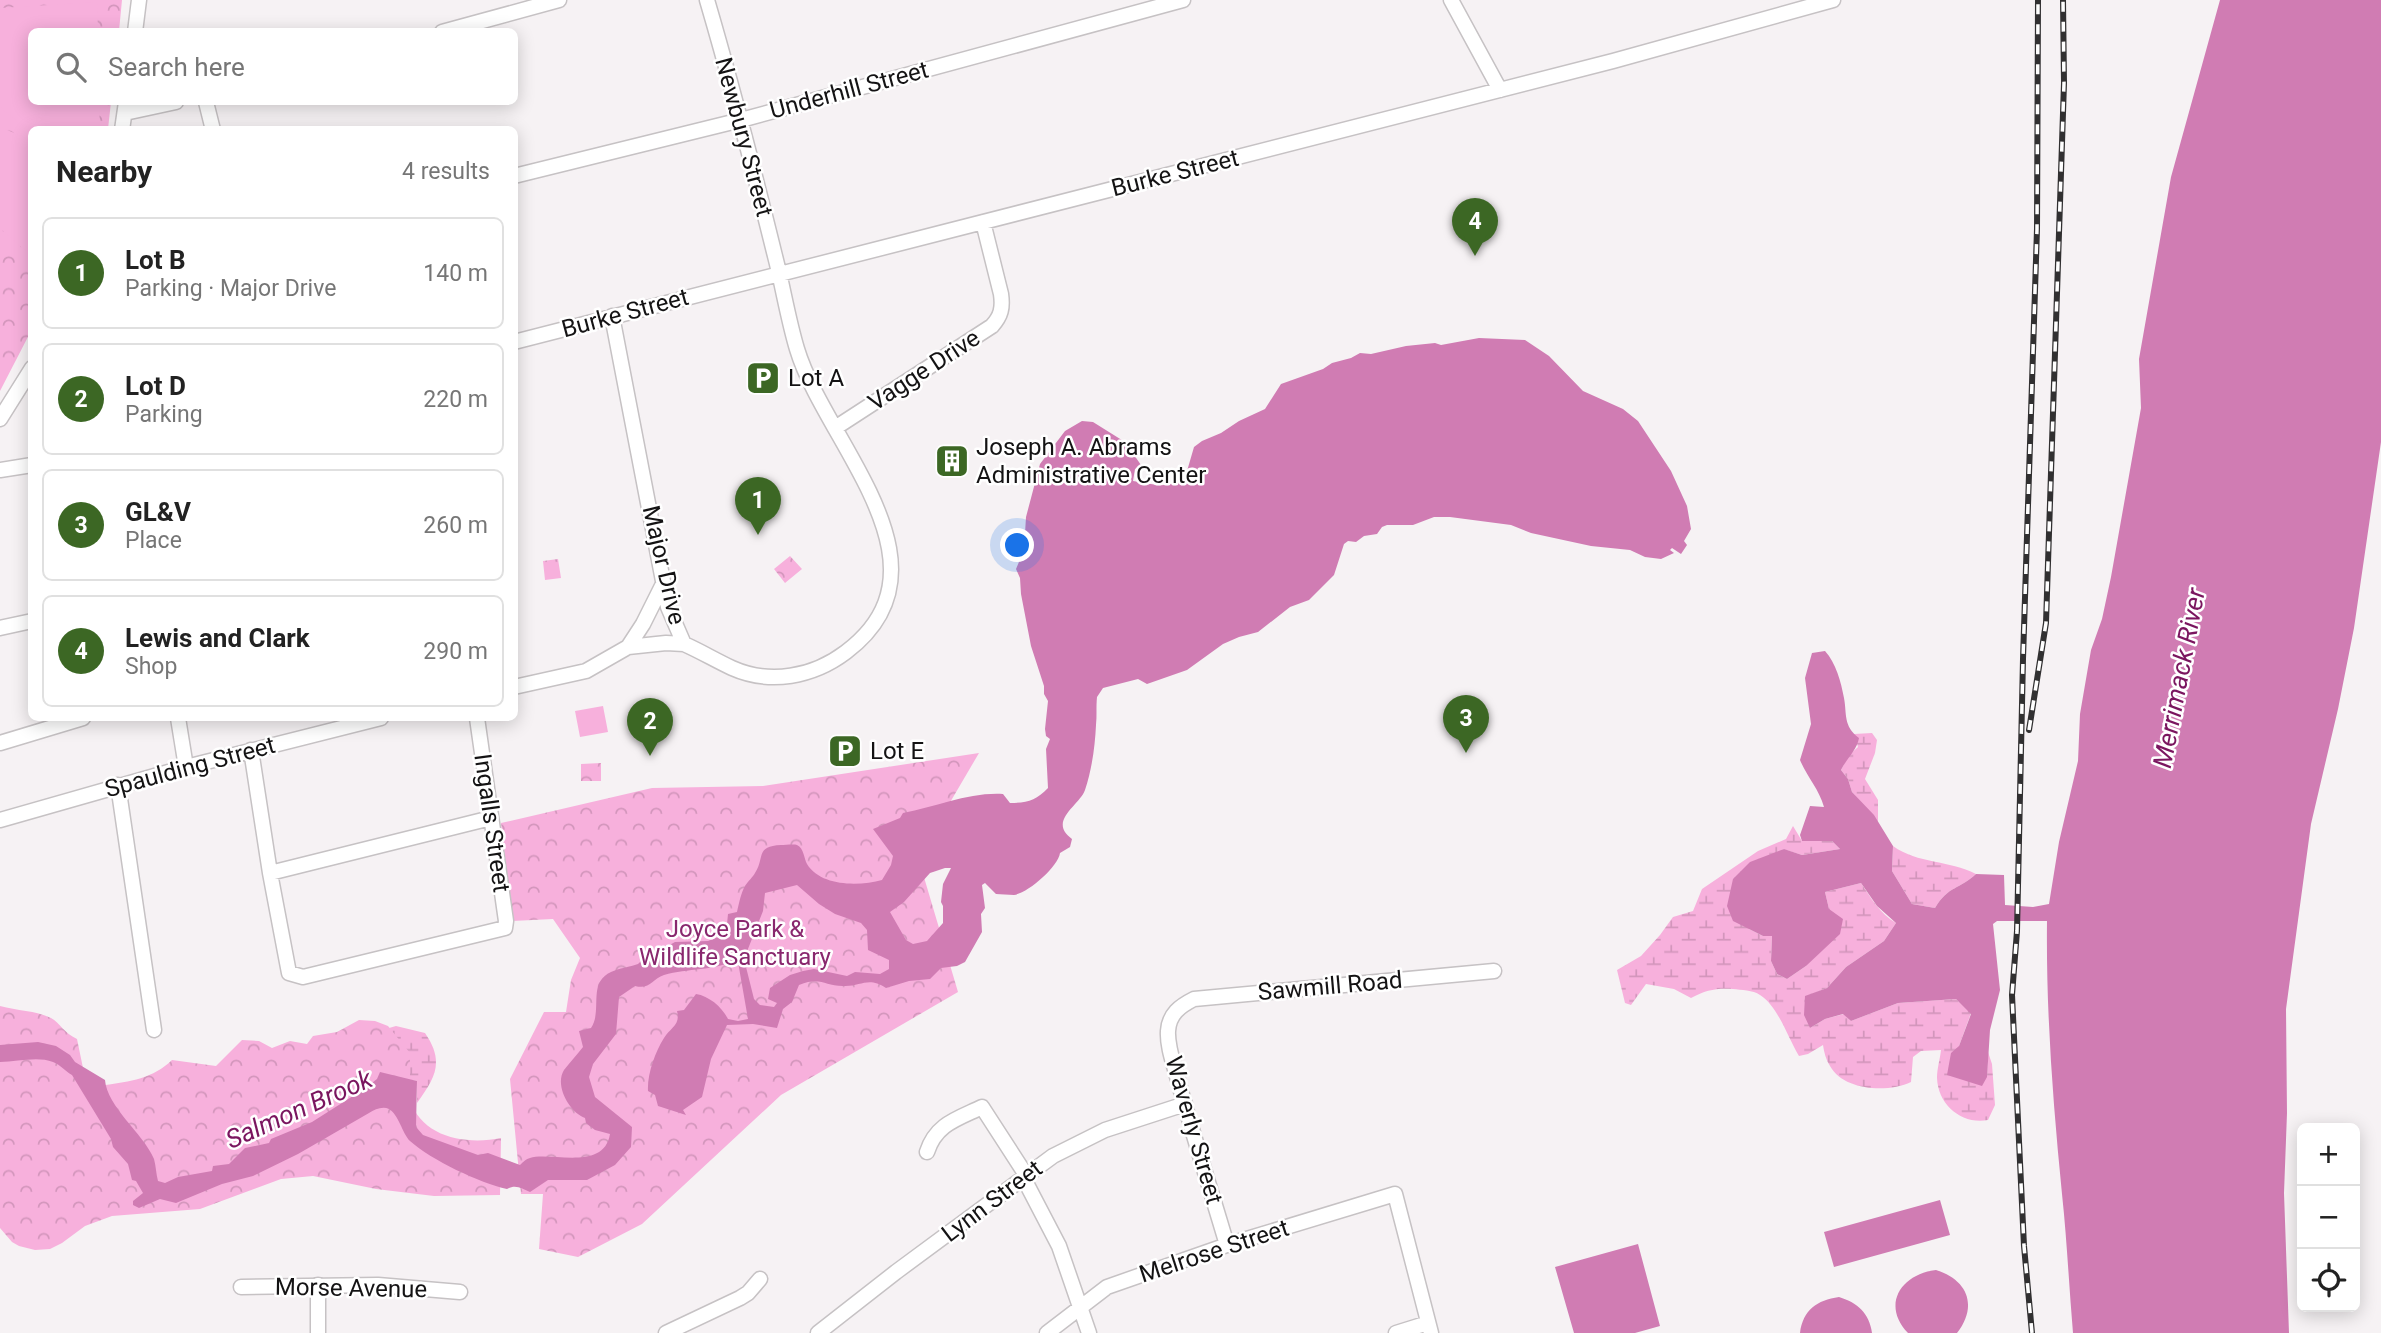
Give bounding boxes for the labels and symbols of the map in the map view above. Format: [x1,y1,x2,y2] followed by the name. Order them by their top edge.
[709,54,779,220] street label: Newbury Street
[767,55,932,125] street label: Underhill Street
[1108,144,1242,202] street label: Burke Street
[1452,198,1498,256] pin: 4
[558,283,692,343] street label: Burke Street
[863,324,985,416] street label: Vagge Drive
[744,359,782,397] parking icon: Lot A
[788,364,844,392] place label: Lot A
[976,433,1206,489] place label: Joseph A. Abrams Administrative Center
[933,442,971,480] building icon: Joseph A. Abrams Administrative Center
[735,477,781,535] pin: 1
[637,503,691,627] street label: Major Drive
[1000,528,1034,562] your location
[2147,584,2211,770] water label: Merrimack River
[1443,695,1489,753] pin: 3
[627,698,673,756] pin: 2
[102,731,278,803] street label: Spaulding Street
[826,732,864,770] parking icon: Lot E
[870,737,924,765] place label: Lot E
[468,752,516,894] street label: Ingalls Street
[639,915,832,971] park label: Joyce Park & Wildlife Sanctuary
[1257,966,1403,1006] street label: Sawmill Road
[1160,1053,1229,1207] street label: Waverly Street
[221,1063,378,1155] water label: Salmon Brook
[936,1154,1048,1248] street label: Lynn Street
[1136,1214,1292,1288] street label: Melrose Street
[275,1273,427,1303] street label: Morse Avenue

